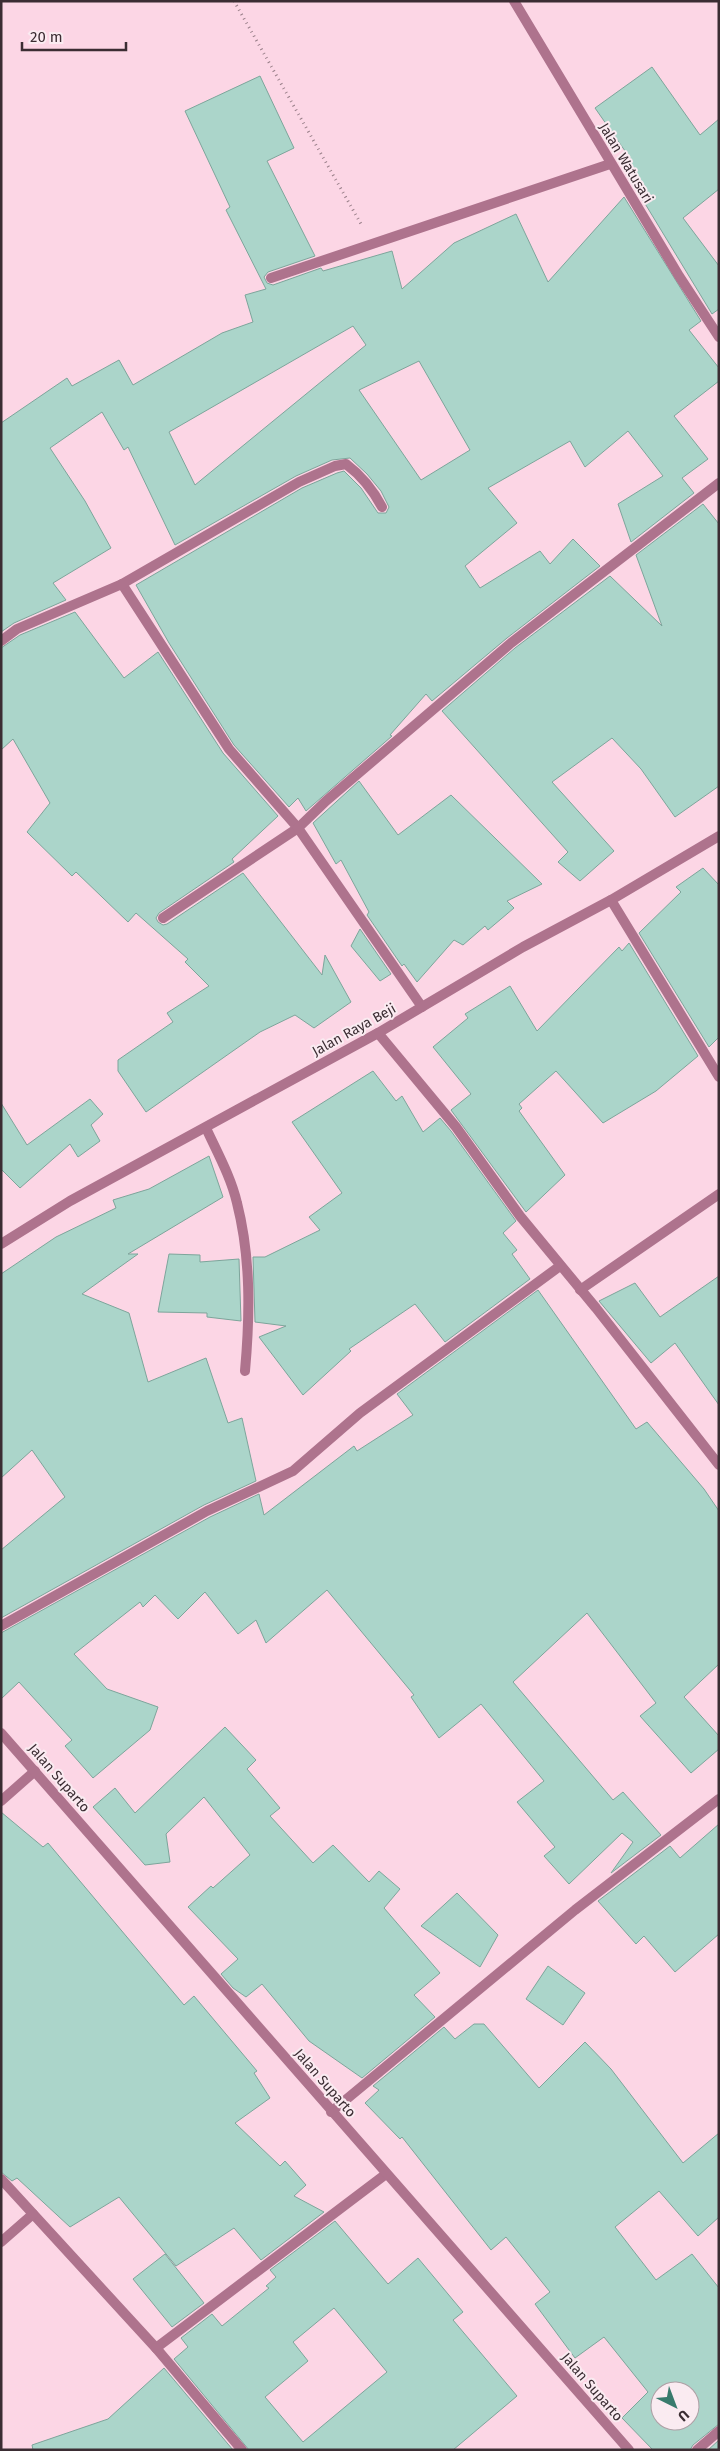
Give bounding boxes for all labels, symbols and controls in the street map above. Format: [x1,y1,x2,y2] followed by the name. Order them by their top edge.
[22,20,126,52] scale bar
[30,28,63,46] text: 20 m
[595,120,657,206] street label: Jalan Watusari
[309,1000,399,1060] street label: Jalan Raya Beji
[25,1740,93,1816] street label: Jalan Suparto
[291,2045,359,2121] street label: Jalan Suparto
[558,2349,626,2425] street label: Jalan Suparto
[650,2381,700,2431] north arrow
[674,2406,692,2425] text: U

